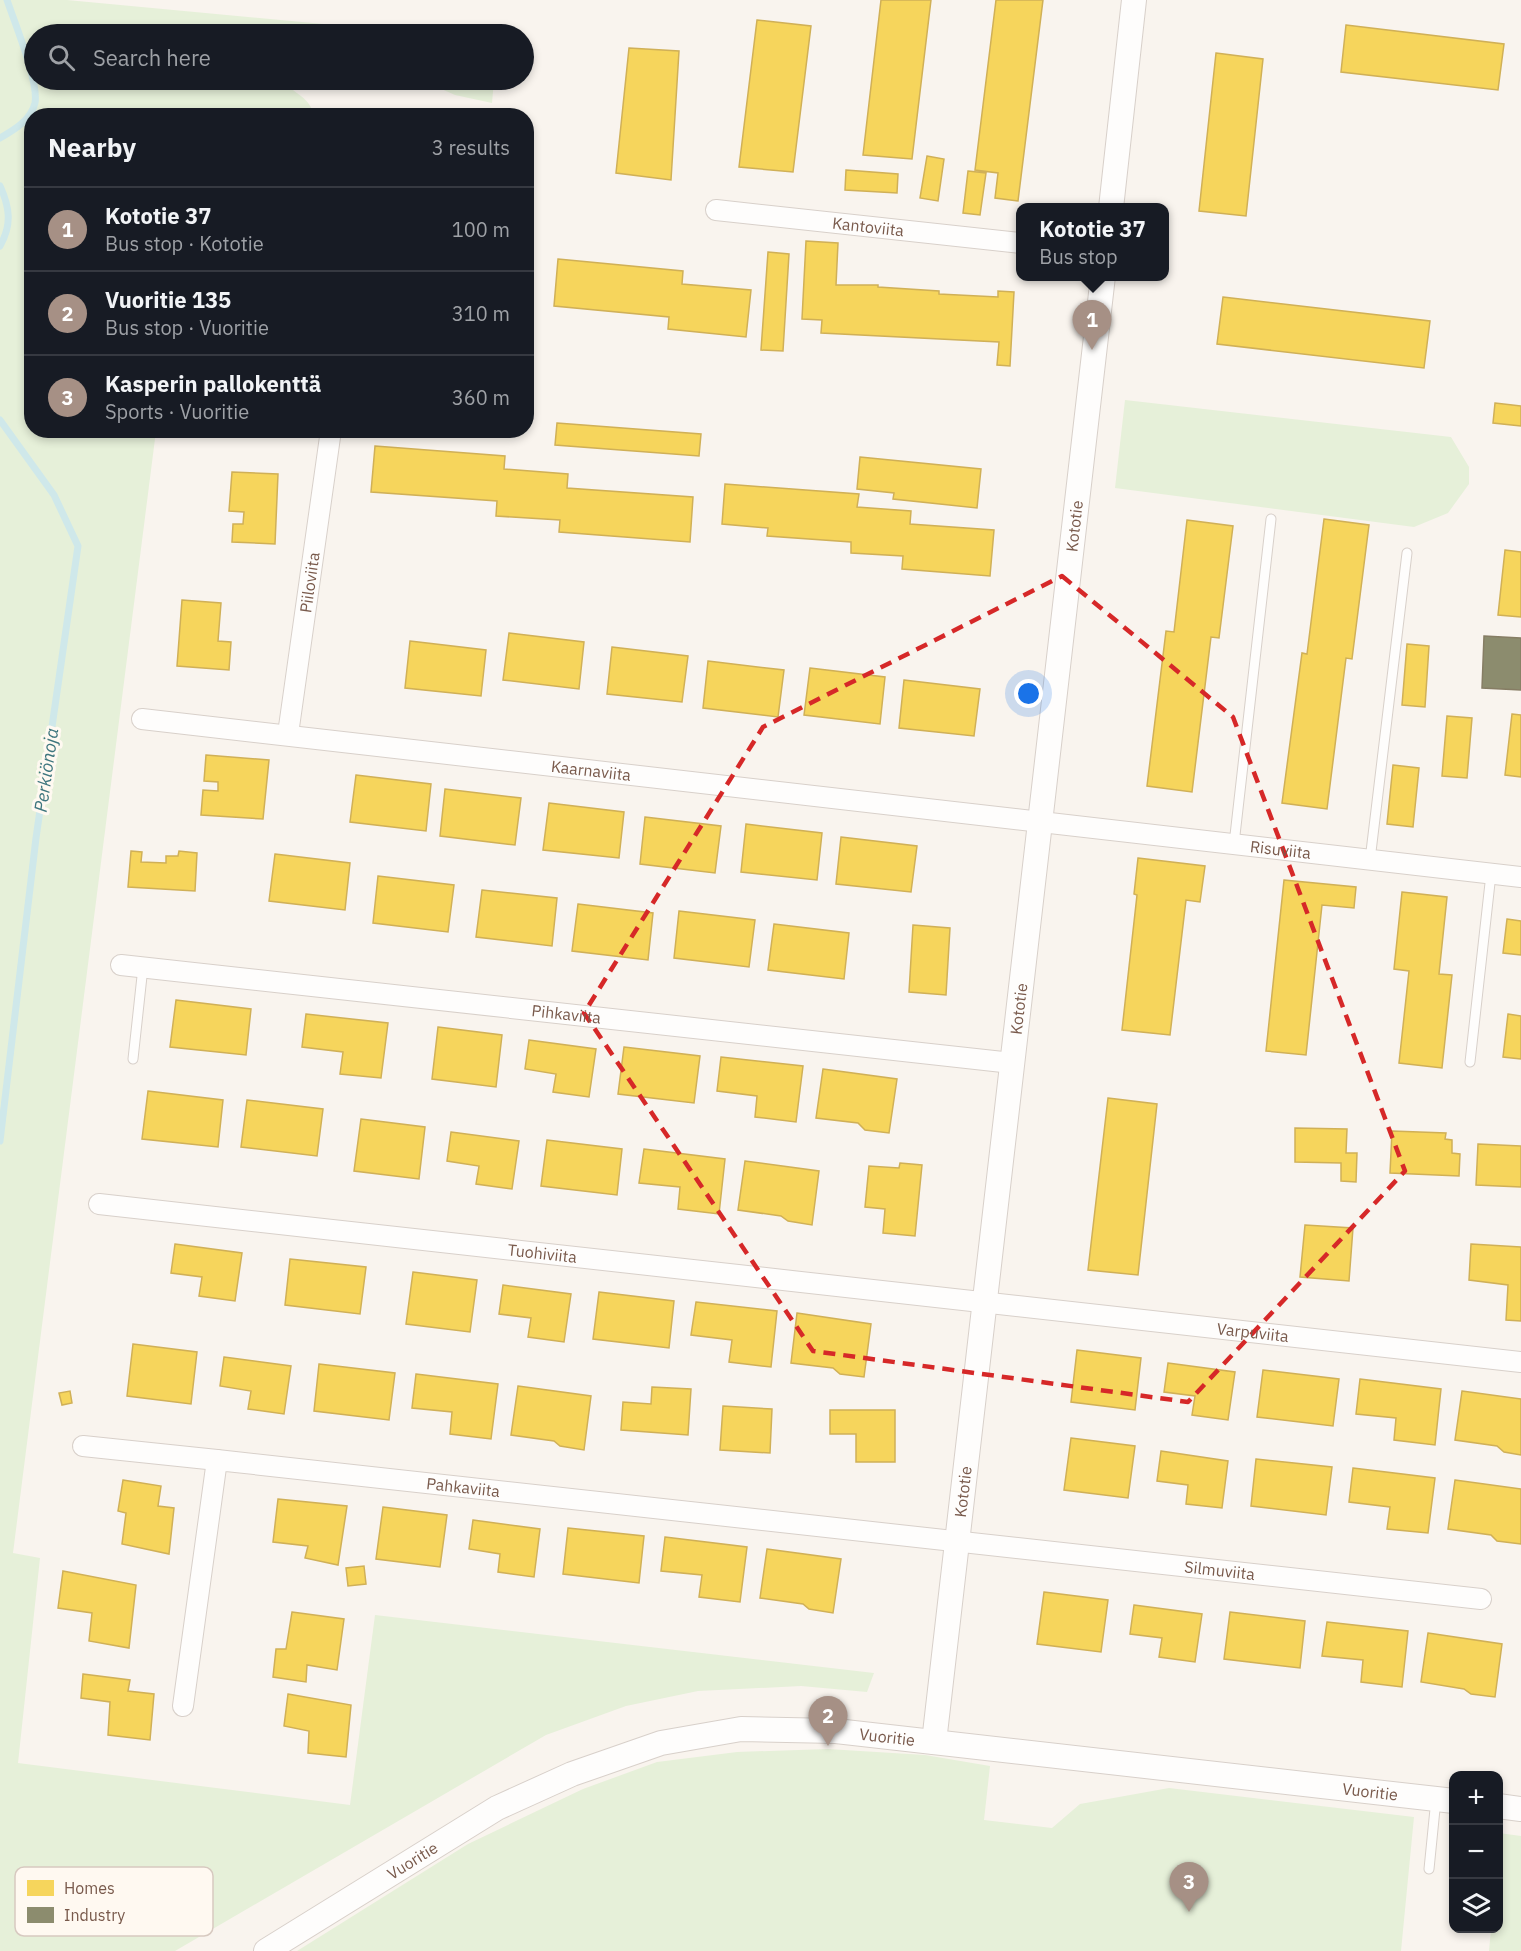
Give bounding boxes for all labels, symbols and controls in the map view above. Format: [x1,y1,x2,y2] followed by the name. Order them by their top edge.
[24,24,534,90] search box
[45,41,78,74] icon: search
[93,43,211,72] text: Search here
[48,130,136,164] text: Nearby
[432,134,510,161] text: 3 results
[105,201,211,230] text: Kototie 37
[1016,203,1169,281] popup
[831,213,905,240] street label: Kantoviita
[1039,214,1146,243] text: Kototie 37
[62,216,74,243] text: 1
[452,216,510,243] text: 100 m
[105,230,264,257] text: Bus stop · Kototie
[1039,243,1118,270] text: Bus stop
[105,285,231,314] text: Vuoritie 135
[62,300,74,327] text: 2
[452,300,510,327] text: 310 m
[1072,300,1112,350] pin: 1
[105,314,269,341] text: Bus stop · Vuoritie
[105,369,321,398] text: Kasperin pallokenttä
[62,384,74,411] text: 3
[452,384,510,411] text: 360 m
[105,398,249,425] text: Sports · Vuoritie
[1061,499,1087,553] street label: Kototie
[295,550,324,614] street label: Piiloviita
[1014,679,1043,708] your location
[29,726,63,814] water label: Perkiönoja
[550,756,633,785] street label: Kaarnaviita
[1249,836,1313,863] street label: Risuviita
[1006,982,1031,1036] street label: Kototie
[531,1000,602,1028] street label: Pihkaviita
[507,1239,578,1267] street label: Tuohiviita
[1216,1318,1290,1346] street label: Varpuviita
[950,1465,976,1518] street label: Kototie
[425,1473,502,1501] street label: Pahkaviita
[1183,1556,1256,1584] street label: Silmuviita
[808,1696,848,1746] pin: 2
[858,1724,916,1750] street label: Vuoritie
[1449,1771,1503,1933] map controls
[1449,1771,1503,1825] button: +
[1341,1778,1399,1805] street label: Vuoritie
[1449,1825,1503,1879] button: −
[383,1837,441,1884] street label: Vuoritie
[1170,1862,1208,1912] pin: 3
[15,1867,213,1936] legend
[64,1878,115,1898] text: Homes
[1449,1879,1503,1933] button: layers
[64,1905,125,1925] text: Industry

